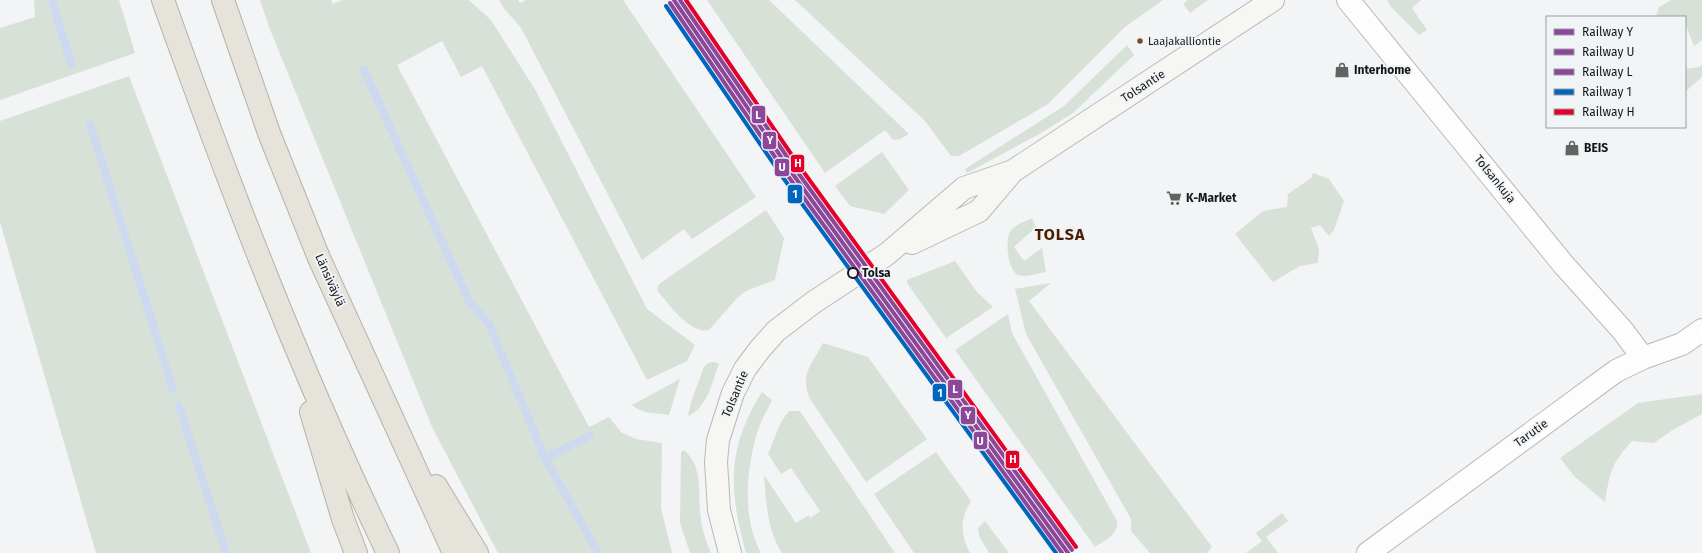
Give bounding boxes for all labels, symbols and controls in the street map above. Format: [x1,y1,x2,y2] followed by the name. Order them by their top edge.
[1546,16,1686,128] legend
[1582,25,1633,39] text: Railway Y
[1148,35,1221,48] place label: Laajakalliontie
[1135,36,1145,46] marker: Laajakalliontie
[1582,45,1634,59] text: Railway U
[1333,61,1351,79] shop icon: Interhome
[1354,63,1411,77] place label: Interhome
[1582,65,1632,79] text: Railway L
[1118,67,1168,105] street label: Tolsantie
[1582,85,1632,99] text: Railway 1
[751,105,766,124] line badge: L
[1582,105,1635,119] text: Railway H
[755,109,761,122] text: L
[762,131,777,150] line badge: Y
[766,134,774,147] text: Y
[1563,139,1581,157] shop icon: BEIS
[1584,141,1608,155] place label: BEIS
[1471,152,1519,206] street label: Tolsankuja
[790,154,805,173] line badge: H
[794,157,802,170] text: H
[774,158,790,177] line badge: U
[778,161,786,174] text: U
[787,184,803,204] line badge: 1
[792,188,798,201] text: 1
[1165,189,1183,207] supermarket icon: K-Market
[1186,191,1237,205] place label: K-Market
[1035,225,1085,244] district label: TOLSA
[312,251,348,309] street label: Länsiväylä
[862,266,891,280] place label: Tolsa
[847,267,859,279] marker: Tolsa
[719,369,751,419] street label: Tolsantie
[947,379,963,399] line badge: L
[932,383,947,402] line badge: 1
[952,383,958,396] text: L
[937,387,943,400] text: 1
[960,406,976,425] line badge: Y
[964,409,972,422] text: Y
[1512,416,1550,450] street label: Tarutie
[973,431,988,450] line badge: U
[976,435,984,448] text: U
[1005,450,1020,469] line badge: H
[1009,453,1017,466] text: H

